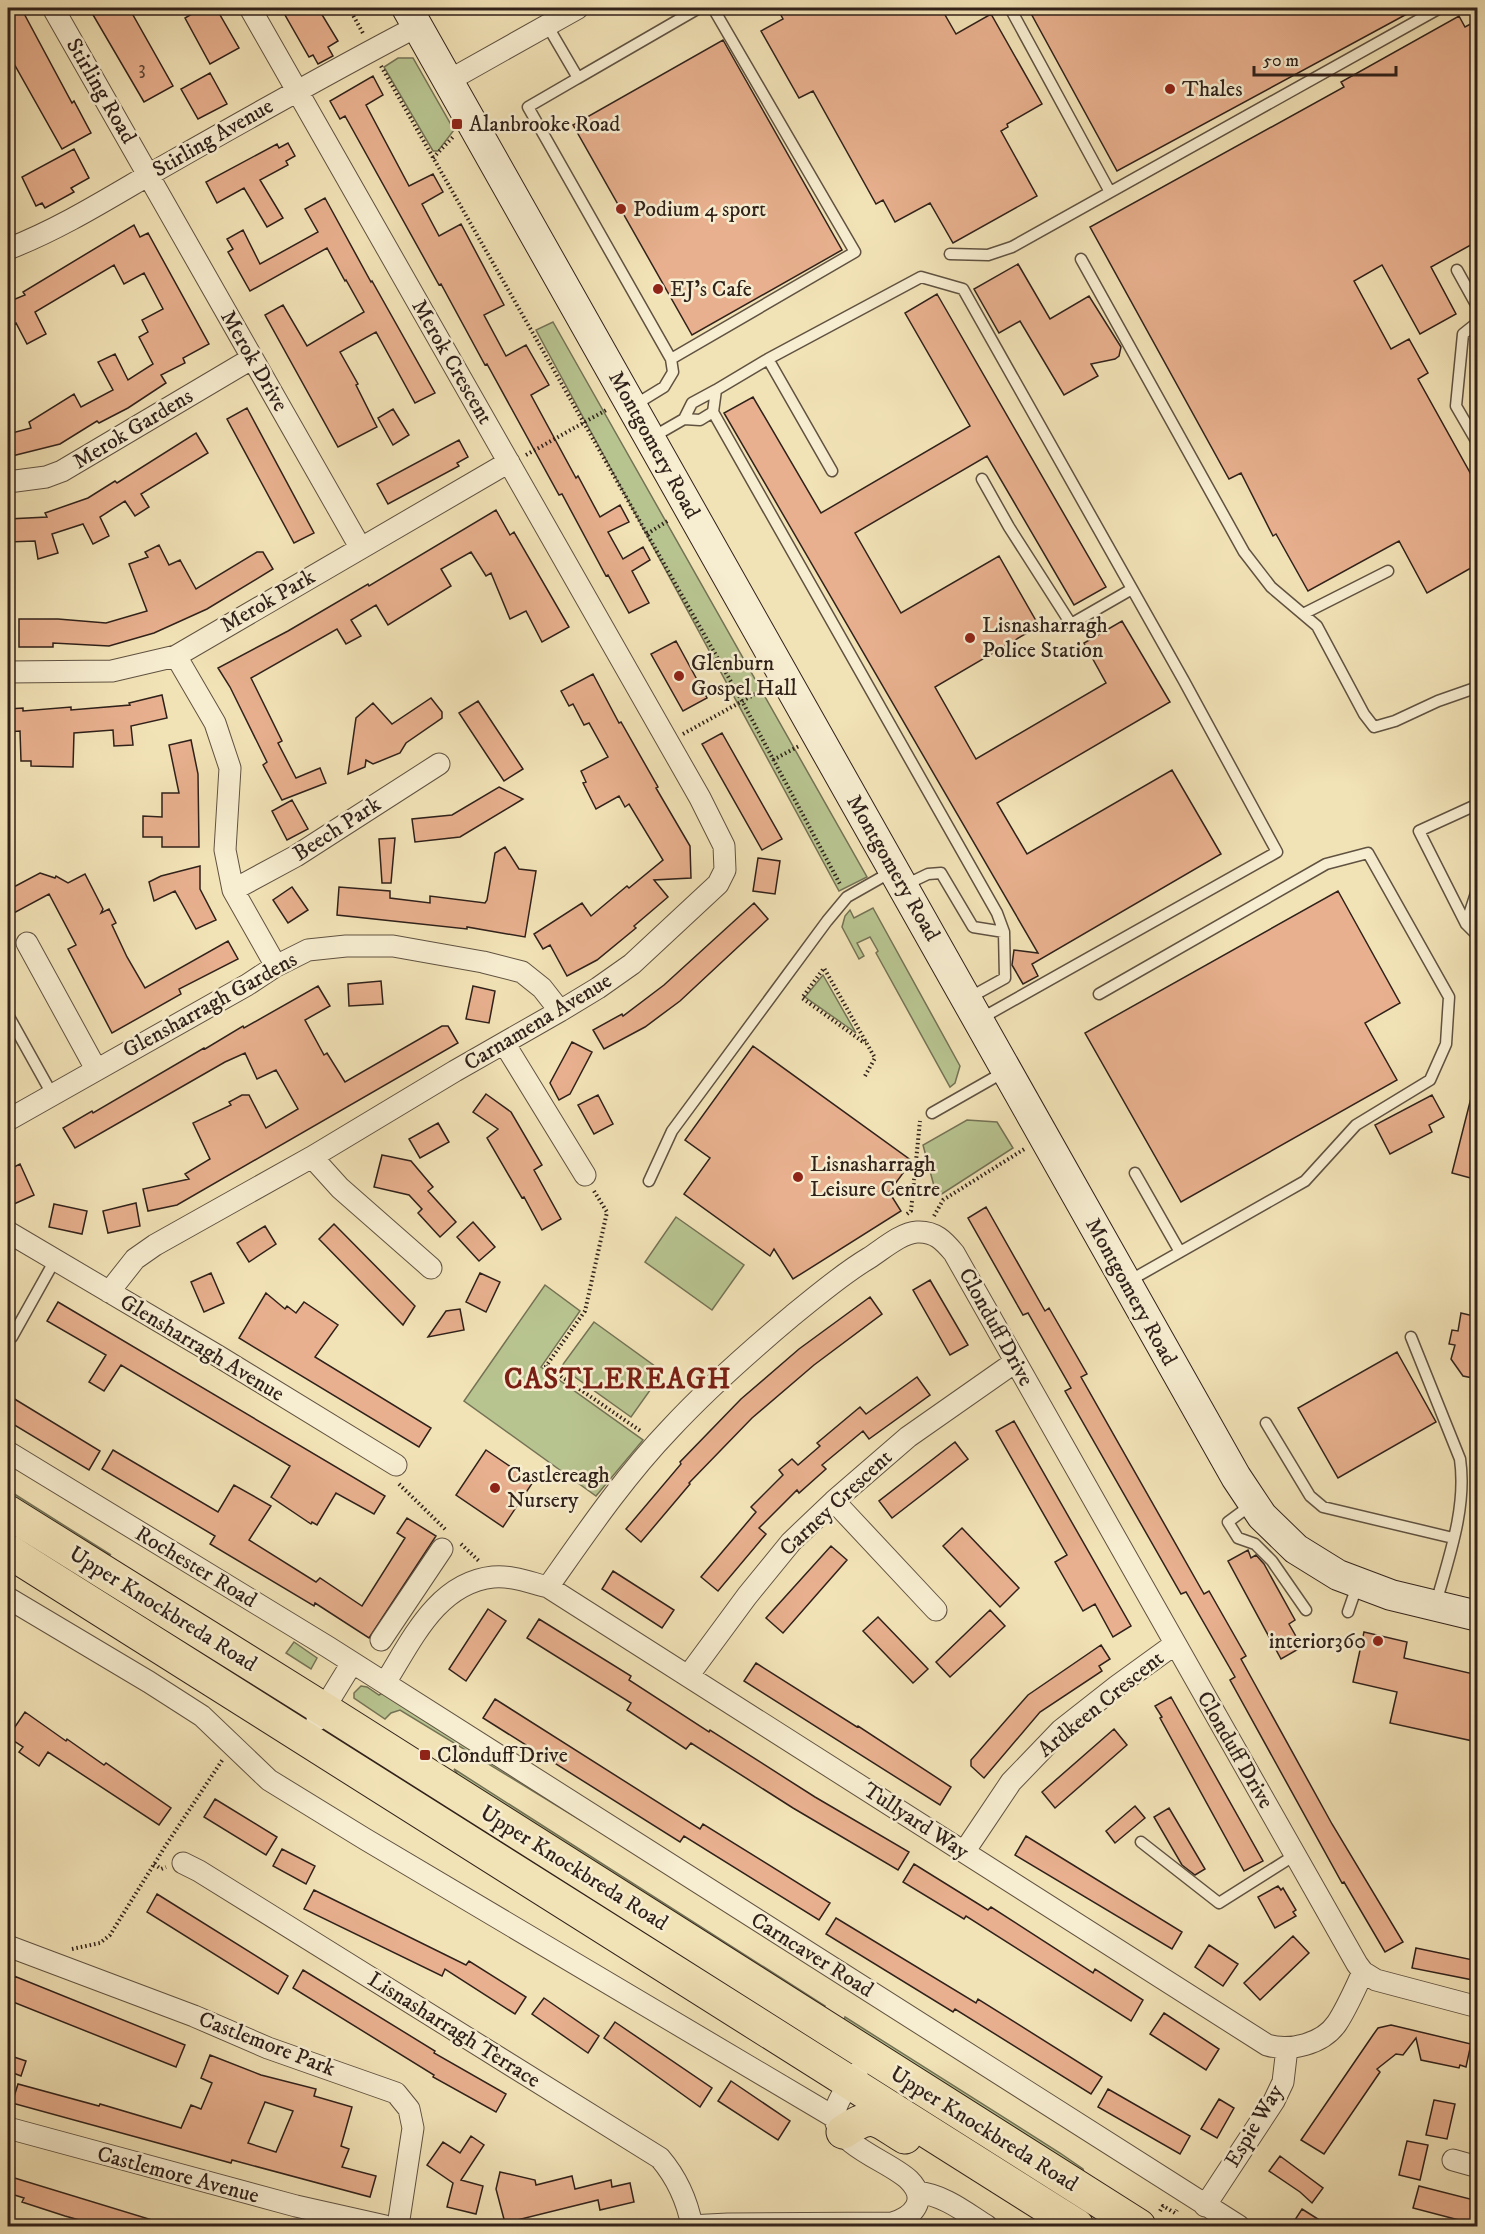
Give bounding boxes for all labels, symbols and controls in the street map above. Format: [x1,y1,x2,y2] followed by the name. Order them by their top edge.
[60,34,142,148] street label: Stirling Road
[1254,39,1396,77] scale bar
[1263,50,1299,72] text: 50 m
[138,56,146,81] house number: 3
[1182,76,1243,103] place label: Thales
[1163,82,1177,96] marker: Thales
[148,93,278,183] street label: Stirling Avenue
[469,111,620,138] place label: Alanbrooke Road
[450,117,464,131] marker: Alanbrooke Road
[633,196,766,223] place label: Podium 4 sport
[614,202,628,216] marker: Podium 4 sport
[670,276,752,303] place label: EJ’s Cafe
[651,282,665,296] marker: EJ’s Cafe
[405,295,499,429] street label: Merok Crescent
[214,306,294,416] street label: Merok Drive
[602,366,706,524] street label: Montgomery Road
[68,383,198,475] street label: Merok Gardens
[216,563,320,639] street label: Merok Park
[982,612,1108,664] place label: Lisnasharragh Police Station
[963,631,977,645] marker: Lisnasharragh Police Station
[691,650,797,702] place label: Glenburn Gospel Hall
[672,669,686,683] marker: Glenburn Gospel Hall
[840,790,946,946] street label: Montgomery Road
[288,791,386,867] street label: Beech Park
[118,946,302,1064] street label: Glensharragh Gardens
[459,967,617,1077] street label: Carnamena Avenue
[810,1151,940,1203] place label: Lisnasharragh Leisure Centre
[791,1170,805,1184] marker: Lisnasharragh Leisure Centre
[1079,1213,1183,1371] street label: Montgomery Road
[952,1263,1040,1391] street label: Clonduff Drive
[115,1288,289,1408] street label: Glensharragh Avenue
[504,1362,732,1397] district label: CASTLEREAGH
[774,1444,898,1562] street label: Carney Crescent
[507,1462,610,1514] place label: Castlereagh Nursery
[488,1481,502,1495] marker: Castlereagh Nursery
[130,1520,262,1614] street label: Rochester Road
[64,1540,262,1678] street label: Upper Knockbreda Road
[1269,1628,1366,1655] place label: interior360
[1371,1634,1385,1648] marker: interior360
[1033,1645,1169,1763] street label: Ardkeen Crescent
[1191,1687,1279,1813] street label: Clonduff Drive
[437,1742,568,1769] place label: Clonduff Drive
[418,1748,432,1762] marker: Clonduff Drive
[858,1777,974,1865] street label: Tullyard Way
[475,1799,673,1937] street label: Upper Knockbreda Road
[746,1907,878,2003] street label: Carncaver Road
[363,1966,545,2094] street label: Lisnasharragh Terrace
[195,2006,339,2082] street label: Castlemore Park
[885,2060,1083,2198] street label: Upper Knockbreda Road
[1219,2079,1290,2172] street label: Espie Way
[94,2140,262,2210] street label: Castlemore Avenue

